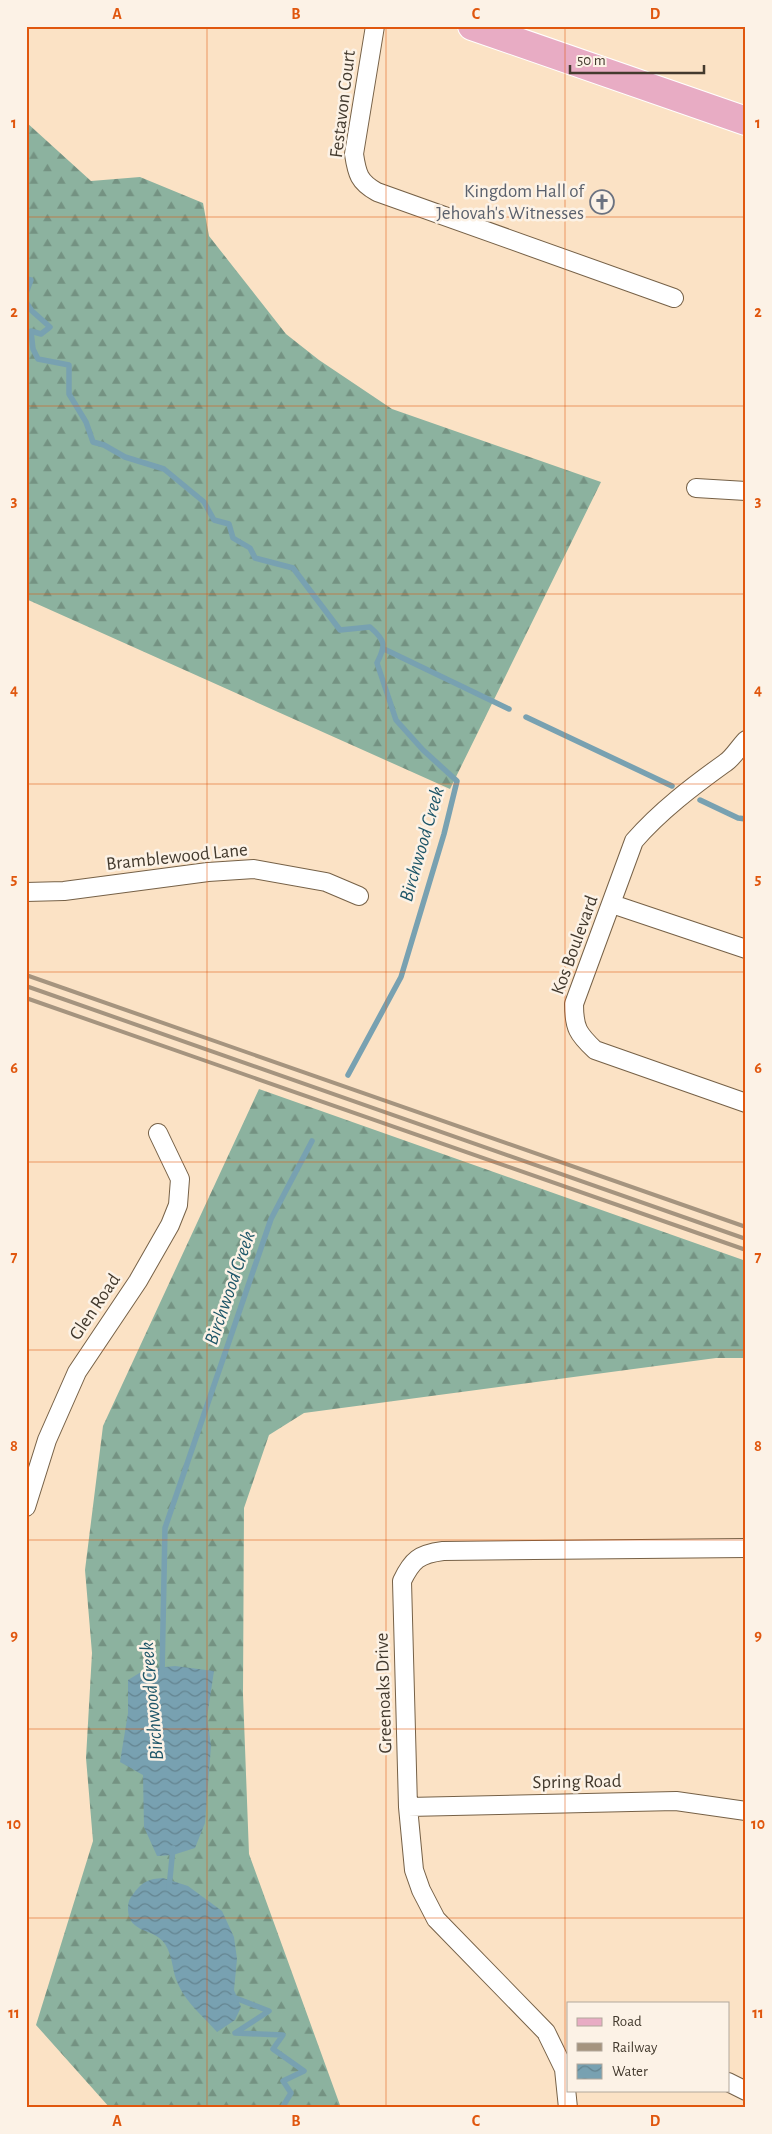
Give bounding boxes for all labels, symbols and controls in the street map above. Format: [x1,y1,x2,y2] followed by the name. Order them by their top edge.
[112,6,122,22] text: A
[291,6,301,22] text: B
[472,6,481,22] text: C
[650,6,661,22] text: D
[570,42,703,74] scale bar
[327,49,359,159] street label: Festavon Court
[577,53,606,68] text: 50 m
[11,115,17,131] text: 1
[755,115,761,131] text: 1
[436,182,585,223] place label: Kingdom Hall of Jehovah's Witnesses
[589,189,615,215] church icon: Kingdom Hall of Jehovah's Witnesses
[10,304,18,320] text: 2
[754,304,762,320] text: 2
[11,493,18,509] text: 3
[755,493,762,509] text: 3
[10,682,18,698] text: 4
[754,682,762,698] text: 4
[396,784,448,904] water label: Birchwood Creek
[105,840,249,874] street label: Bramblewood Lane
[11,871,18,887] text: 5
[755,871,762,887] text: 5
[548,893,602,997] street label: Kos Boulevard
[10,1060,18,1076] text: 6
[754,1060,762,1076] text: 6
[201,1229,259,1347] water label: Birchwood Creek
[11,1249,18,1265] text: 7
[755,1249,762,1265] text: 7
[66,1270,124,1344] street label: Glen Road
[10,1438,18,1454] text: 8
[754,1438,762,1454] text: 8
[10,1627,18,1643] text: 9
[754,1627,762,1643] text: 9
[372,1632,396,1754] street label: Greenoaks Drive
[137,1641,167,1761] water label: Birchwood Creek
[532,1772,622,1792] street label: Spring Road
[7,1816,21,1832] text: 10
[751,1816,765,1832] text: 10
[567,2002,730,2092] legend
[8,2005,20,2021] text: 11
[752,2005,764,2021] text: 11
[612,2014,642,2029] text: Road
[612,2040,658,2055] text: Railway
[612,2064,648,2079] text: Water
[112,2113,122,2129] text: A
[291,2113,301,2129] text: B
[472,2113,481,2129] text: C
[650,2113,661,2129] text: D

